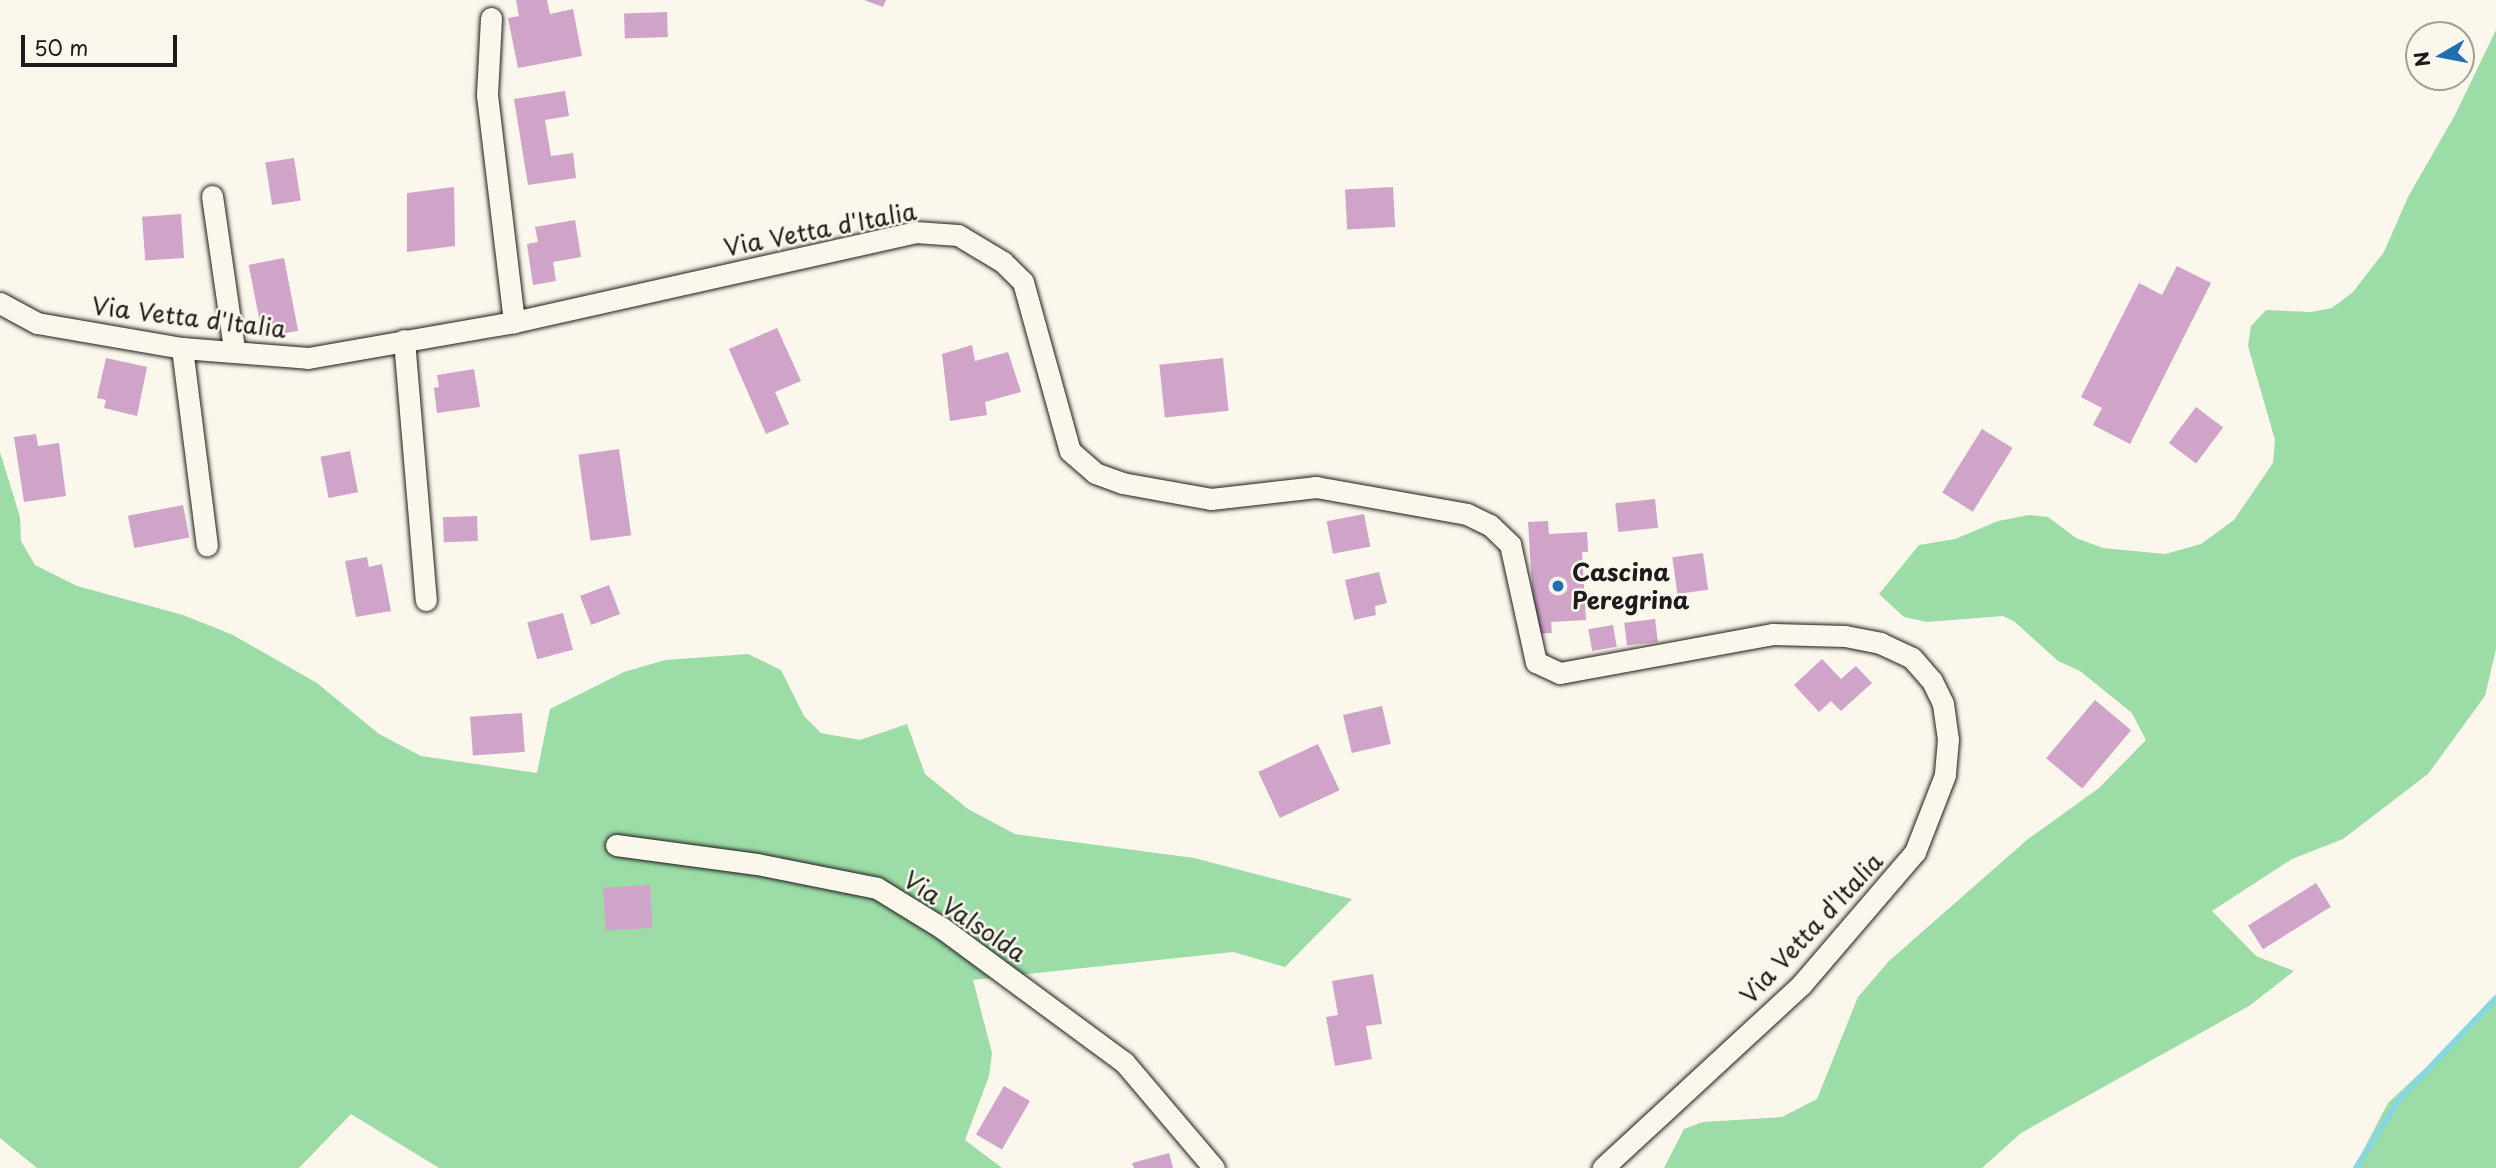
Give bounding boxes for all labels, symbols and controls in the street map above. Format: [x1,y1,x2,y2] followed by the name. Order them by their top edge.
[24,21,180,65] scale bar
[2405,21,2475,91] north arrow
[34,31,88,63] text: 50 m
[2406,49,2436,69] text: N
[721,196,919,262] street label: Via Vetta d'Italia
[90,291,288,343] street label: Via Vetta d'Italia
[1572,558,1690,614] place label: Cascina Peregrina
[1550,578,1566,594] marker: Cascina Peregrina
[1734,847,1888,1009] street label: Via Vetta d'Italia
[898,865,1032,967] street label: Via Valsolda

